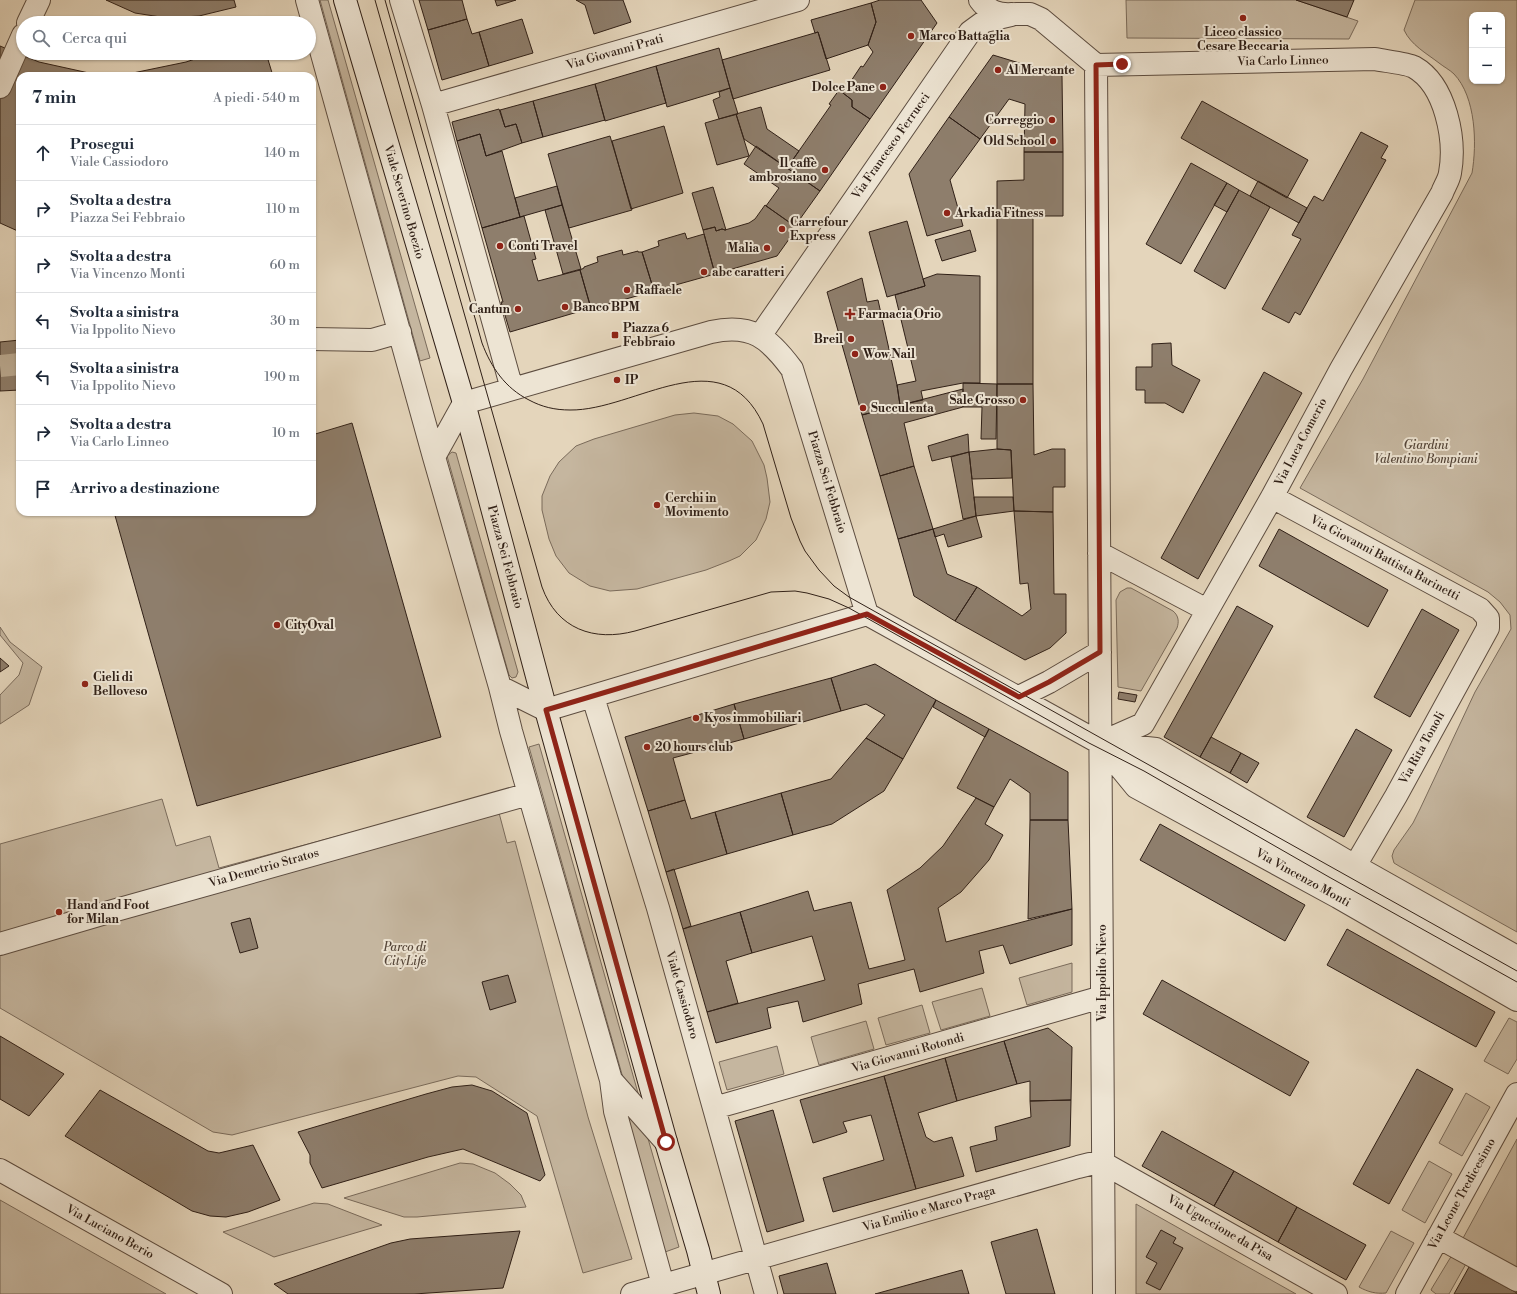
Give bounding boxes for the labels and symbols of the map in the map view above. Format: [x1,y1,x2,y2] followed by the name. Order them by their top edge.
[1238,13,1248,23] marker: Liceo classico Cesare Beccaria
[1197,25,1289,54] place label: Liceo classico Cesare Beccaria
[919,29,1010,44] place label: Marco Battaglia
[564,31,665,73] street label: Via Giovanni Prati
[906,31,916,41] marker: Marco Battaglia
[1236,53,1329,69] street label: Via Carlo Linneo
[1113,55,1131,73] route end
[1005,63,1075,78] place label: Al Mercante
[993,65,1003,75] marker: Al Mercante
[812,80,876,95] place label: Dolce Pane
[878,82,888,92] marker: Dolce Pane
[848,90,933,203] street label: Via Francesco Ferrucci
[985,113,1044,128] place label: Correggio
[1047,115,1057,125] marker: Correggio
[983,134,1045,149] place label: Old School
[1048,136,1058,146] marker: Old School
[380,142,428,261] street label: Viale Severino Boezio
[749,156,818,185] place label: Il caffè ambrosiano
[820,165,830,175] marker: Il caffè ambrosiano
[954,206,1044,221] place label: Arkadia Fitness
[942,208,952,218] marker: Arkadia Fitness
[790,215,848,244] place label: Carrefour Express
[777,224,787,234] marker: Carrefour Express
[508,239,578,254] place label: Conti Travel
[495,241,505,251] marker: Conti Travel
[727,241,760,256] place label: Malia
[762,243,772,253] marker: Malia
[712,265,785,280] place label: abc caratteri
[699,267,709,277] marker: abc caratteri
[635,283,683,298] place label: Raffaele
[622,285,632,295] marker: Raffaele
[573,300,640,315] place label: Banco BPM
[469,302,511,317] place label: Cantun
[560,302,570,312] marker: Banco BPM
[513,304,523,314] marker: Cantun
[858,307,941,322] place label: Farmacia Orio
[845,309,855,319] marker: Farmacia Orio
[623,321,675,350] place label: Piazza 6 Febbraio
[610,330,620,340] marker: Piazza 6 Febbraio
[814,332,843,347] place label: Breil
[846,334,856,344] marker: Breil
[862,347,915,362] place label: Wow Nail
[850,349,860,359] marker: Wow Nail
[625,373,639,388] place label: IP
[612,375,622,385] marker: IP
[949,393,1015,408] place label: Sale Grosso
[1018,395,1028,405] marker: Sale Grosso
[1271,395,1331,489] street label: Via Luca Comerio
[871,401,934,416] place label: Succulenta
[858,403,868,413] marker: Succulenta
[804,429,850,535] street label: Piazza Sei Febbraio
[1374,438,1478,467] park label: Giardini Valentino Bompiani
[665,491,729,520] place label: Cerchi in Movimento
[652,500,662,510] marker: Cerchi in Movimento
[484,504,526,611] street label: Piazza Sei Febbraio
[1307,512,1462,604] street label: Via Giovanni Battista Barinetti
[285,618,334,633] place label: CityOval
[272,620,282,630] marker: CityOval
[93,670,148,699] place label: Cieli di Belloveso
[80,679,90,689] marker: Cieli di Belloveso
[1395,709,1448,788] street label: Via Rita Tonoli
[704,711,802,726] place label: Kyos immobiliari
[691,713,701,723] marker: Kyos immobiliari
[655,740,734,755] place label: 20 hours club
[642,742,652,752] marker: 20 hours club
[206,845,321,891] street label: Via Demetrio Stratos
[1252,845,1353,910] street label: Via Vincenzo Monti
[67,898,150,927] place label: Hand and Foot for Milan
[54,907,64,917] marker: Hand and Foot for Milan
[1095,924,1110,1023] street label: Via Ippolito Nievo
[382,940,427,969] park label: Parco di CityLife
[662,948,702,1041] street label: Viale Cassiodoro
[849,1030,966,1076] street label: Via Giovanni Rotondi
[657,1133,675,1151] route start
[1425,1135,1499,1253] street label: Via Leone Tredicesimo
[860,1183,998,1235] street label: Via Emilio e Marco Praga
[1164,1191,1276,1265] street label: Via Uguccione da Pisa
[63,1201,157,1263] street label: Via Luciano Berio

